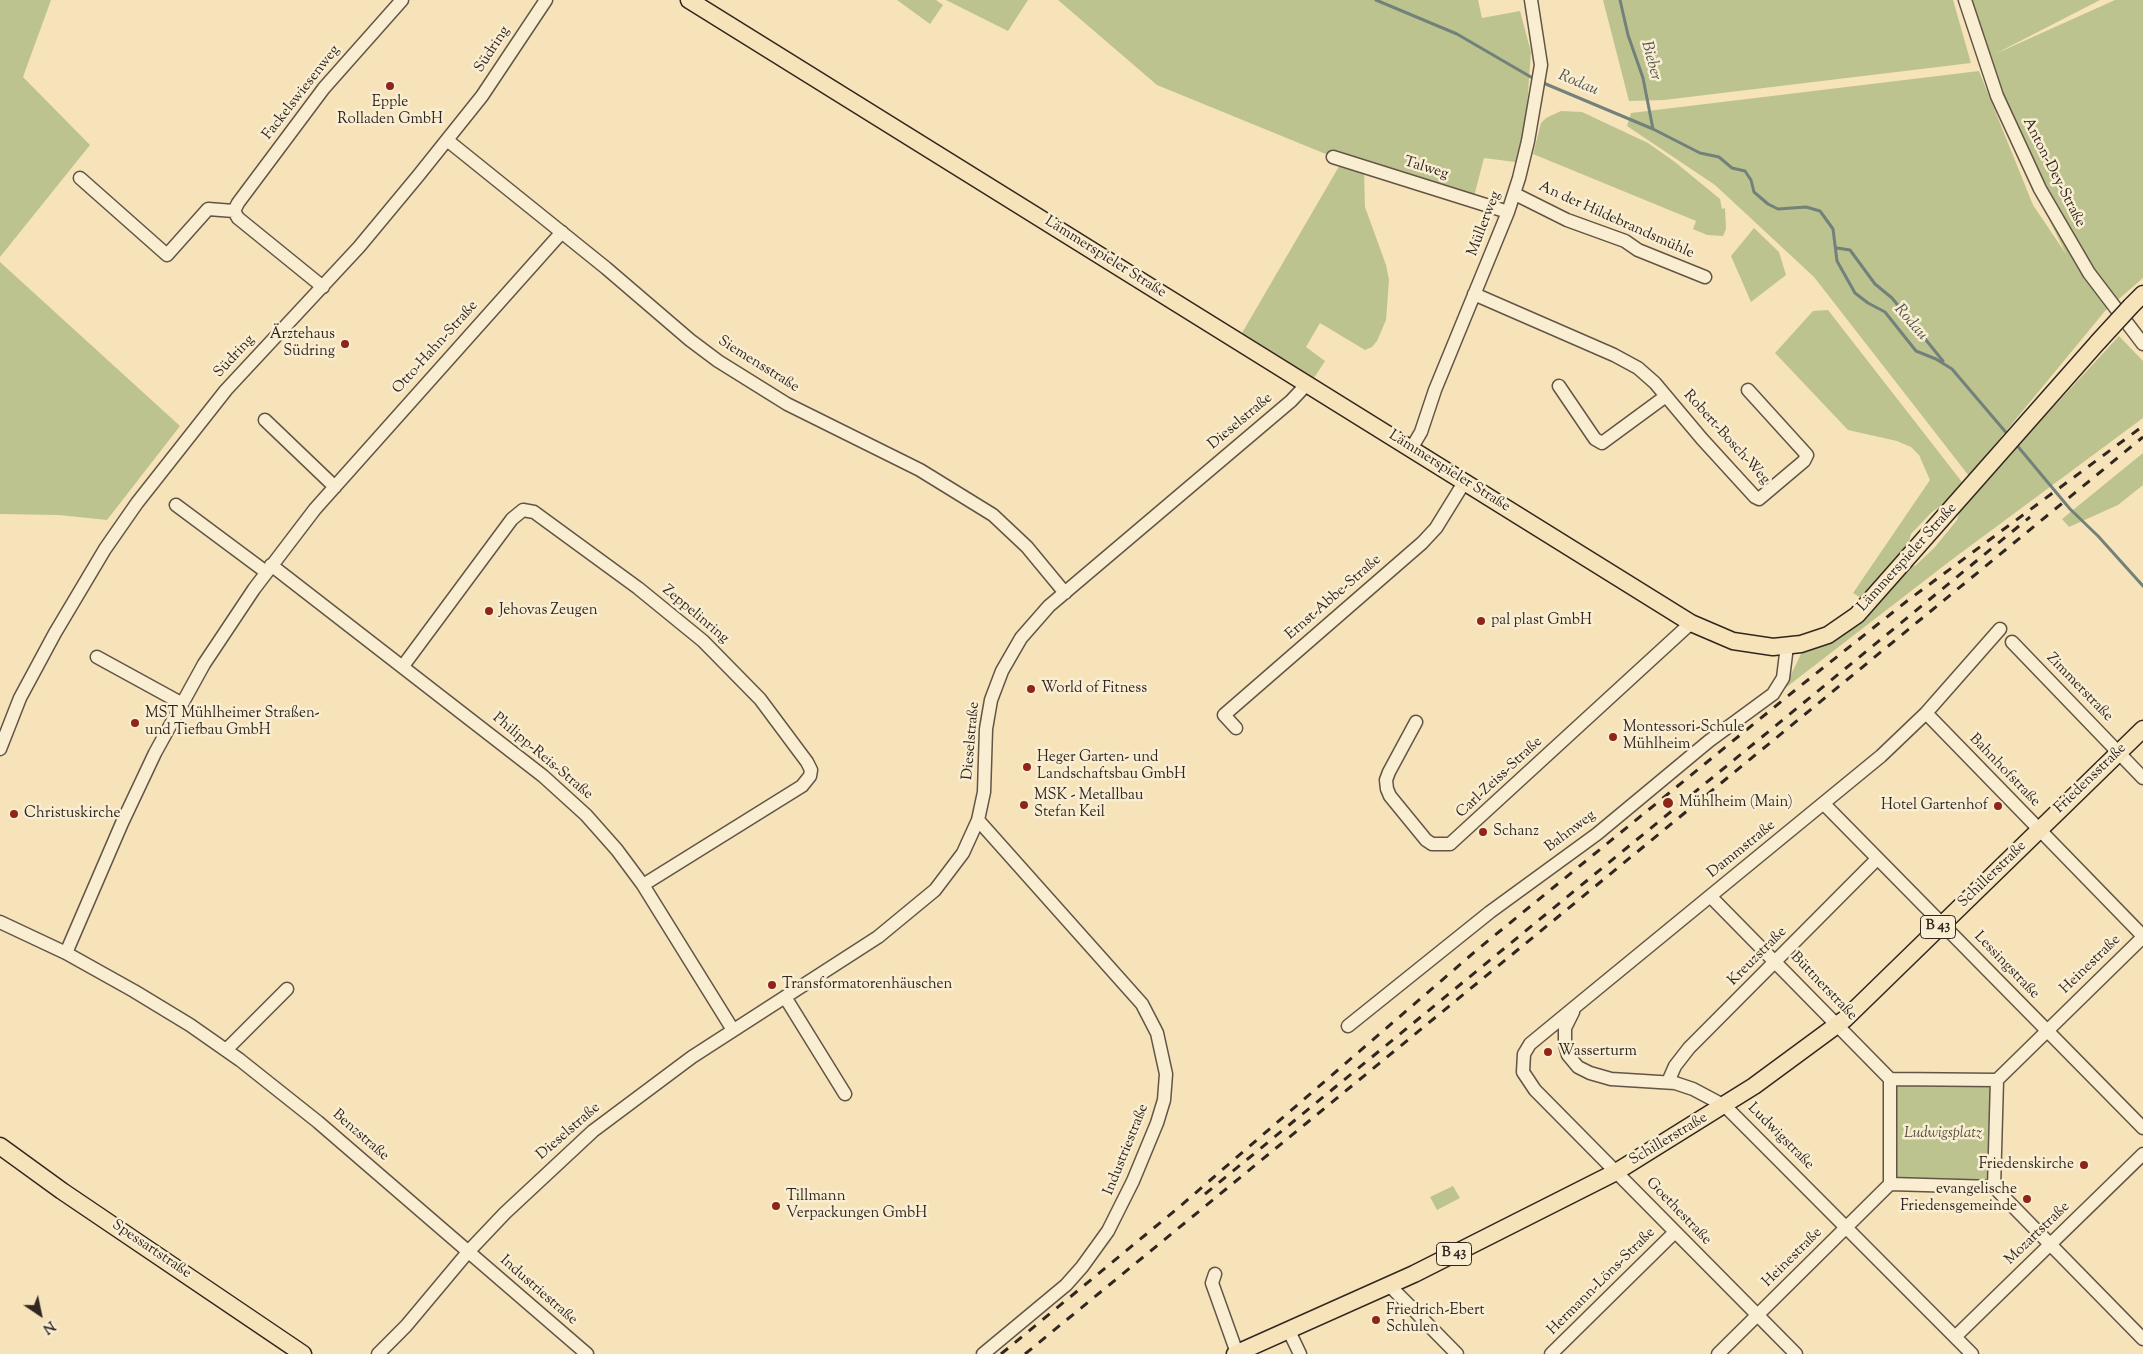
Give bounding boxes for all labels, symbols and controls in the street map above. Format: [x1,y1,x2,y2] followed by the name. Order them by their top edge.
[471,23,515,77] street label: Südring
[1636,39,1664,83] water label: Bieber
[259,42,345,144] street label: Fackelswiesenweg
[1555,67,1601,101] water label: Rodau
[384,80,396,92] marker: Epple Rolladen GmbH
[337,94,443,129] place label: Epple Rolladen GmbH
[2018,115,2088,231] street label: Anton-Dey-Straße
[1402,154,1450,184] street label: Talweg
[1535,179,1697,263] street label: An der Hildebrandsmühle
[1464,189,1506,259] street label: Müllerweg
[1041,213,1169,303] street label: Lämmerspieler Straße
[389,298,483,398] street label: Otto-Hahn-Straße
[1889,301,1931,345] water label: Rodau
[270,326,335,361] place label: Ärztehaus Südring
[211,332,259,382] street label: Südring
[714,333,802,397] street label: Siemensstraße
[339,338,351,350] marker: Ärztehaus Südring
[1679,387,1773,489] street label: Robert-Bosch-Weg
[1205,390,1277,454] street label: Dieselstraße
[1385,427,1513,517] street label: Lämmerspieler Straße
[1855,500,1961,616] street label: Lämmerspieler Straße
[1283,552,1385,644] street label: Ernst-Abbe-Straße
[658,582,732,648] street label: Zeppelinring
[499,602,598,620] place label: Jehovas Zeugen
[483,605,495,617] marker: Jehovas Zeugen
[1491,612,1592,630] place label: pal plast GmbH
[1475,615,1487,627] marker: pal plast GmbH
[2042,650,2116,726] street label: Zimmerstraße
[1041,680,1147,698] place label: World of Fitness
[1025,683,1037,695] marker: World of Fitness
[960,701,984,781] street label: Dieselstraße
[145,705,320,740] place label: MST Mühlheimer Straßen- und Tiefbau GmbH
[488,710,596,804] street label: Philipp-Reis-Straße
[129,717,141,729] marker: MST Mühlheimer Straßen- und Tiefbau GmbH
[1623,719,1744,754] place label: Montessori-Schule Mühlheim
[1607,731,1619,743] marker: Montessori-Schule Mühlheim
[1965,731,2043,811] street label: Bahnhofstraße
[1453,733,1547,823] street label: Carl-Zeiss-Straße
[2051,740,2131,818] street label: Friedensstraße
[1037,749,1186,784] place label: Heger Garten- und Landschaftsbau GmbH
[1021,761,1033,773] marker: Heger Garten- und Landschaftsbau GmbH
[1034,787,1143,822] place label: MSK - Metallbau Stefan Keil
[1679,794,1793,812] place label: Mühlheim (Main)
[1661,796,1675,810] marker: Mühlheim (Main)
[1881,797,1988,815] place label: Hotel Gartenhof
[1018,799,1030,811] marker: MSK - Metallbau Stefan Keil
[1992,800,2004,812] marker: Hotel Gartenhof
[24,805,121,823] place label: Christuskirche
[1542,807,1600,857] street label: Bahnweg
[8,808,20,820] marker: Christuskirche
[1704,817,1780,883] street label: Dammstraße
[1493,823,1539,841] place label: Schanz
[1477,826,1489,838] marker: Schanz
[1955,838,2031,912] street label: Schillerstraße
[1920,916,1956,939] road number: B 43
[1725,924,1791,990] street label: Kreuzstraße
[1969,929,2043,1003] street label: Lessingstraße
[2057,932,2125,998] street label: Heinestraße
[1786,949,1860,1025] street label: Büttnerstraße
[782,976,952,994] place label: Transformatorenhäuschen
[766,979,778,991] marker: Transformatorenhäuschen
[1558,1043,1637,1061] place label: Wasserturm
[1542,1046,1554,1058] marker: Wasserturm
[533,1099,605,1165] street label: Dieselstraße
[1743,1100,1817,1174] street label: Ludwigstraße
[1101,1102,1153,1198] street label: Industriestraße
[328,1106,392,1166] street label: Benzstraße
[1627,1110,1711,1170] street label: Schillerstraße
[1904,1125,1982,1143] park label: Ludwigsplatz
[1979,1156,2074,1174] place label: Friedenskirche
[2078,1159,2090,1171] marker: Friedenskirche
[1641,1175,1715,1249] street label: Goethestraße
[1900,1181,2017,1216] place label: evangelische Friedensgemeinde
[786,1188,927,1223] place label: Tillmann Verpackungen GmbH
[2021,1193,2033,1205] marker: evangelische Friedensgemeinde
[2002,1199,2074,1269] street label: Mozartstraße
[770,1200,782,1212] marker: Tillmann Verpackungen GmbH
[108,1217,194,1283] street label: Spessartstraße
[1544,1224,1660,1340] street label: Hermann-Löns-Straße
[1759,1224,1827,1292] street label: Heinestraße
[1436,1242,1472,1266] road number: B 43
[496,1252,580,1330] street label: Industriestraße
[15,1289,65,1339] north arrow
[1386,1302,1485,1337] place label: Friedrich-Ebert Schulen
[1370,1314,1382,1326] marker: Friedrich-Ebert Schulen
[38,1315,59,1338] text: N

